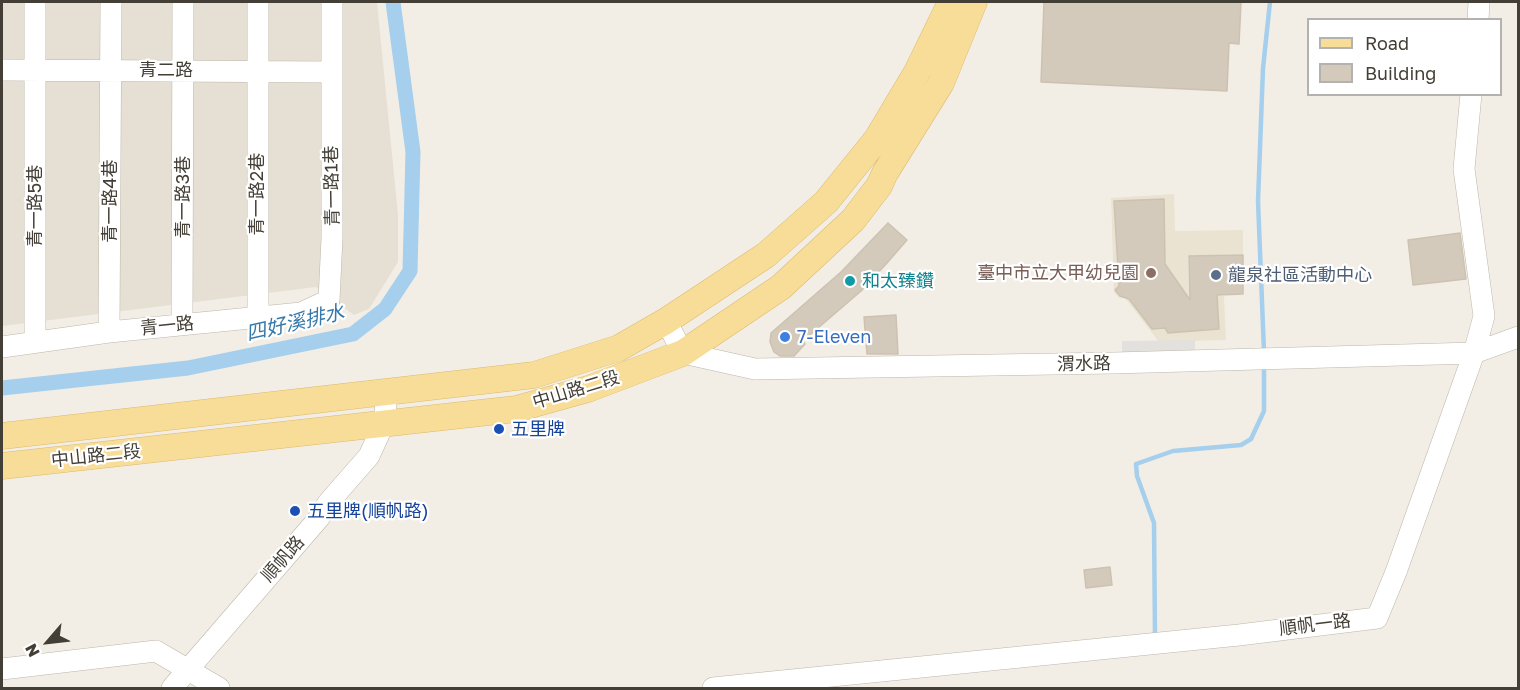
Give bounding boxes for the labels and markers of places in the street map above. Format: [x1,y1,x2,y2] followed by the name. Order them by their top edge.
[977,262,1139,284] place label: 臺中市立大甲幼兒園
[1228,264,1372,286] place label: 龍泉社區活動中心
[1144,266,1158,280] marker: 臺中市立大甲幼兒園
[1209,268,1223,282] marker: 龍泉社區活動中心
[862,270,934,292] place label: 和太臻鑽
[843,274,857,288] marker: 和太臻鑽
[797,326,871,348] place label: 7-Eleven
[778,330,792,344] marker: 7-Eleven
[511,418,565,440] place label: 五里牌
[492,422,506,436] marker: 五里牌
[307,500,429,522] place label: 五里牌(順帆路)
[288,504,302,518] marker: 五里牌(順帆路)

